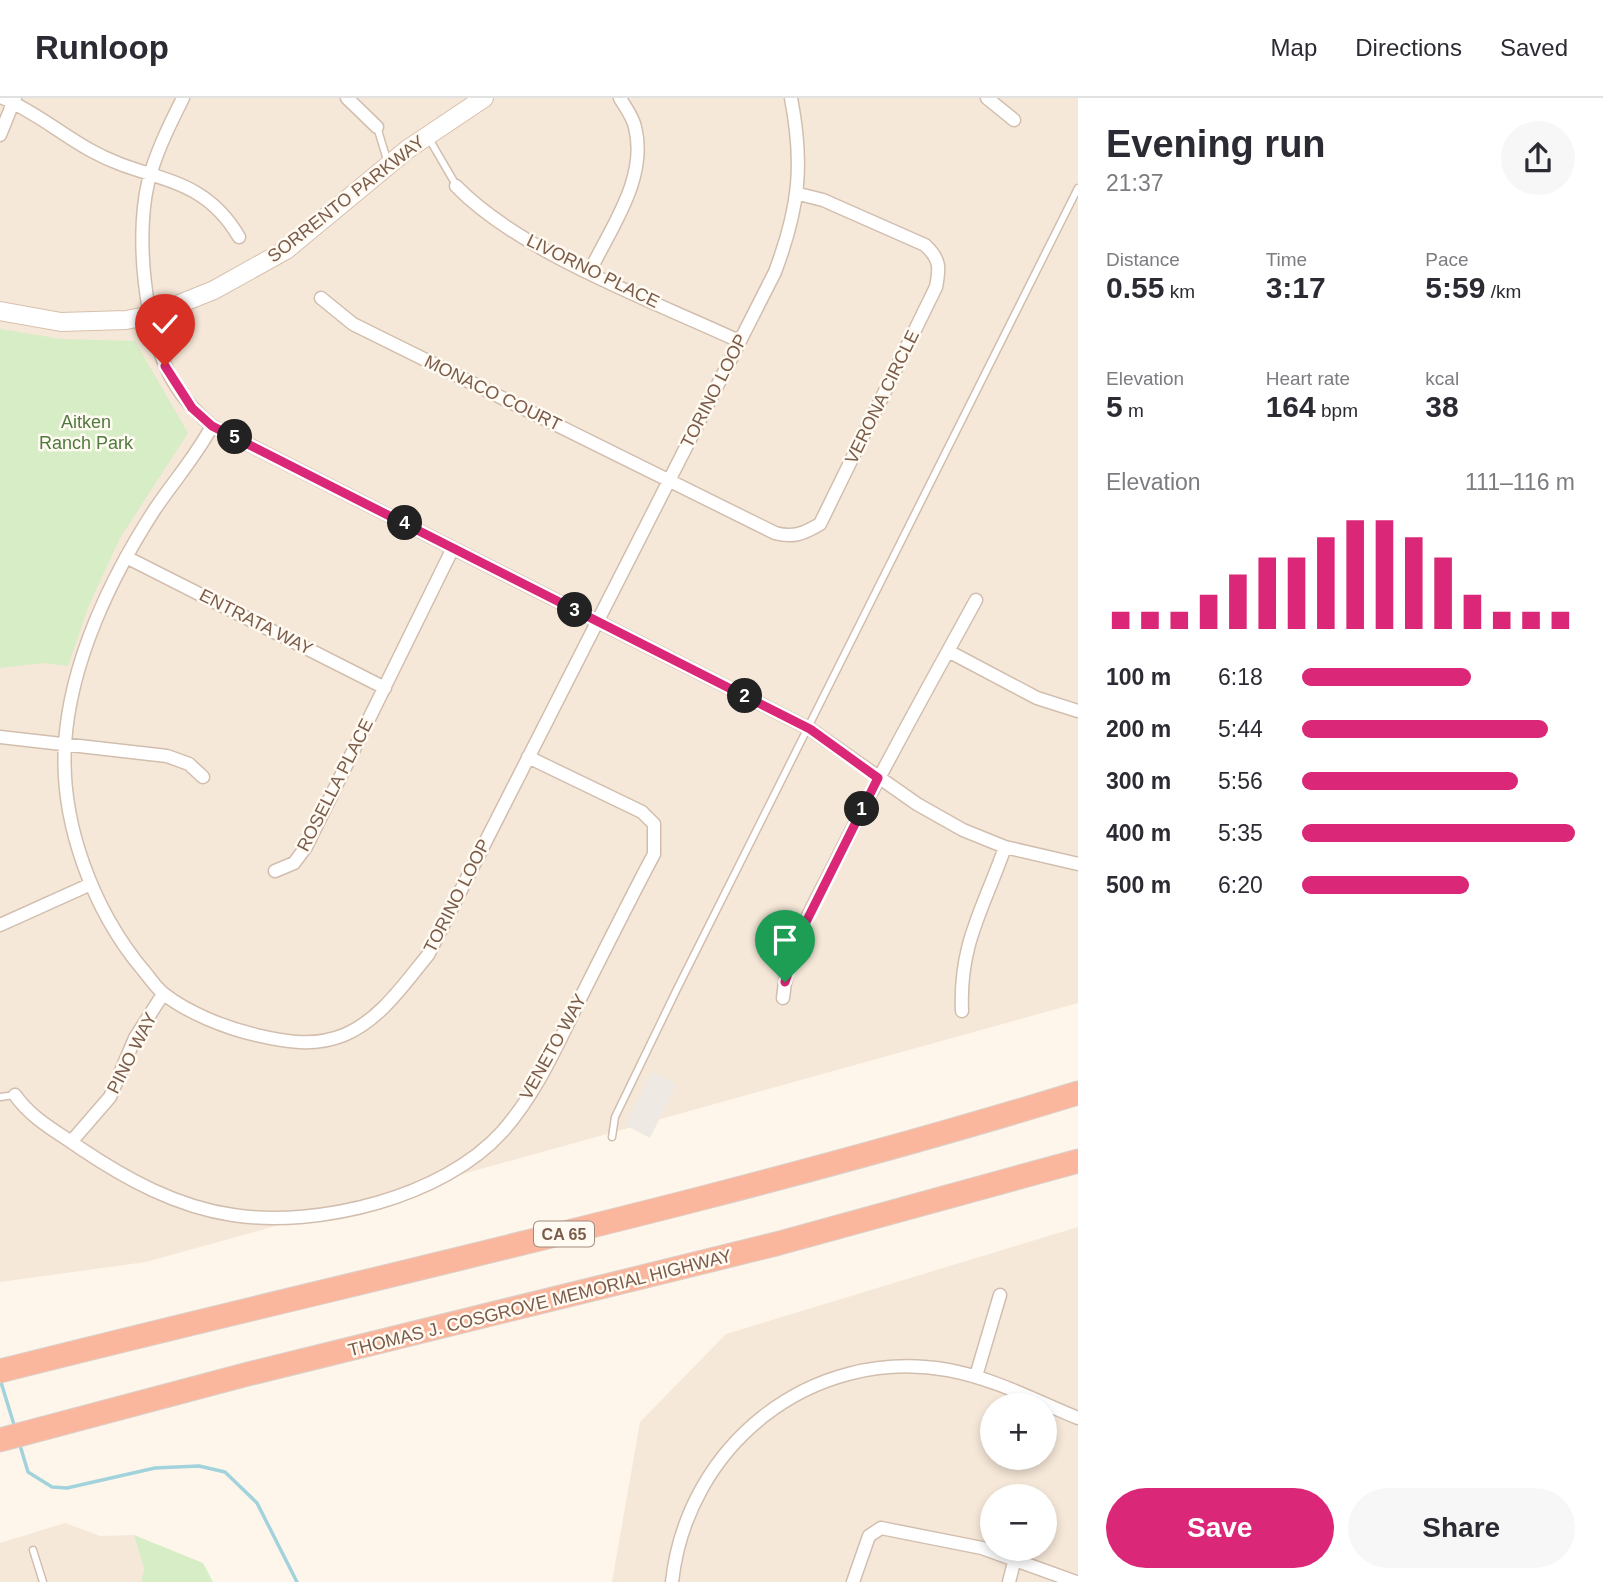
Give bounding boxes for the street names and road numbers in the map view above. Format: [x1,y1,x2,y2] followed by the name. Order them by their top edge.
[264,132,428,266] street label: SORRENTO PARKWAY
[523,230,663,312] street label: LIVORNO PLACE
[841,327,923,467] street label: VERONA CIRCLE
[677,331,751,451] street label: TORINO LOOP
[421,351,565,435] street label: MONACO COURT
[196,585,316,659] street label: ENTRATA WAY
[293,715,377,855] street label: ROSELLA PLACE
[420,836,494,956] street label: TORINO LOOP
[516,991,590,1103] street label: VENETO WAY
[103,1009,161,1097] street label: PINO WAY
[534,1222,594,1246] road number: CA 65
[346,1246,734,1360] street label: THOMAS J. COSGROVE MEMORIAL HIGHWAY

